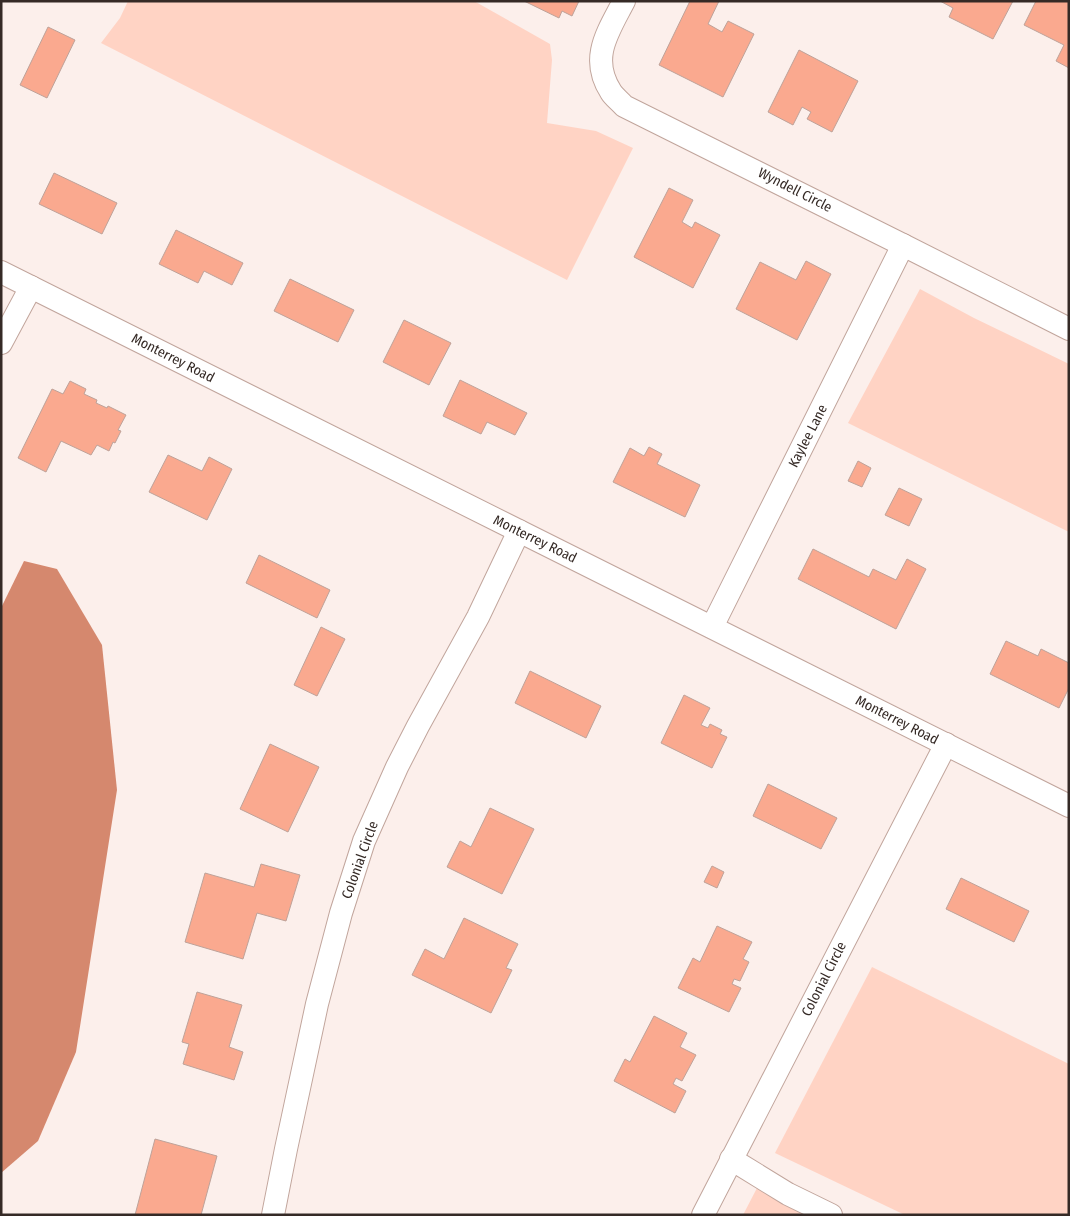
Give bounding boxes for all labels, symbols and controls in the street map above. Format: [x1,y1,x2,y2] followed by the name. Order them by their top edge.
[755,164,835,216] street label: Wyndell Circle
[129,330,217,386] street label: Monterrey Road
[785,402,831,470] street label: Kaylee Lane
[490,511,580,567] street label: Monterrey Road
[853,692,941,748] street label: Monterrey Road
[338,819,382,901] street label: Colonial Circle
[798,939,850,1019] street label: Colonial Circle

